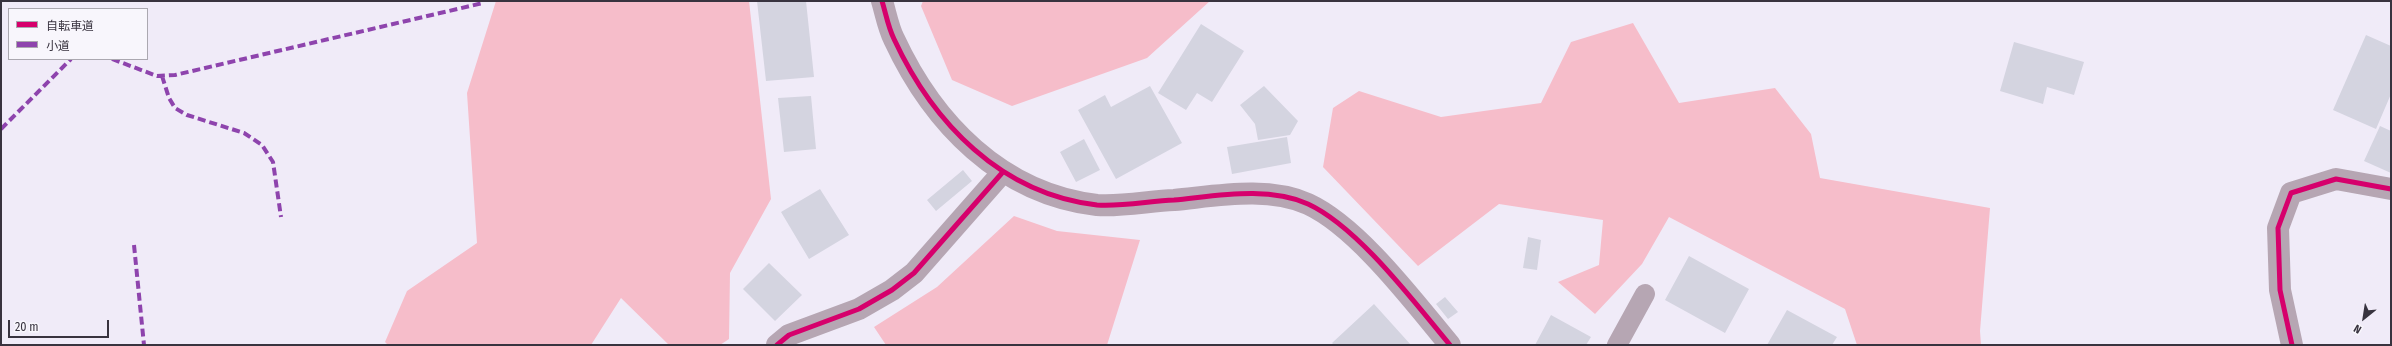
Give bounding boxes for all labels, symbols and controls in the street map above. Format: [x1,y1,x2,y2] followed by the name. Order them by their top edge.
[8,8,148,60] legend
[46,19,94,33] text: 自転車道
[46,39,70,53] text: 小道
[2344,298,2384,338] north arrow
[10,312,111,338] scale bar
[15,320,39,334] text: 20 m
[2352,322,2364,336] text: N

